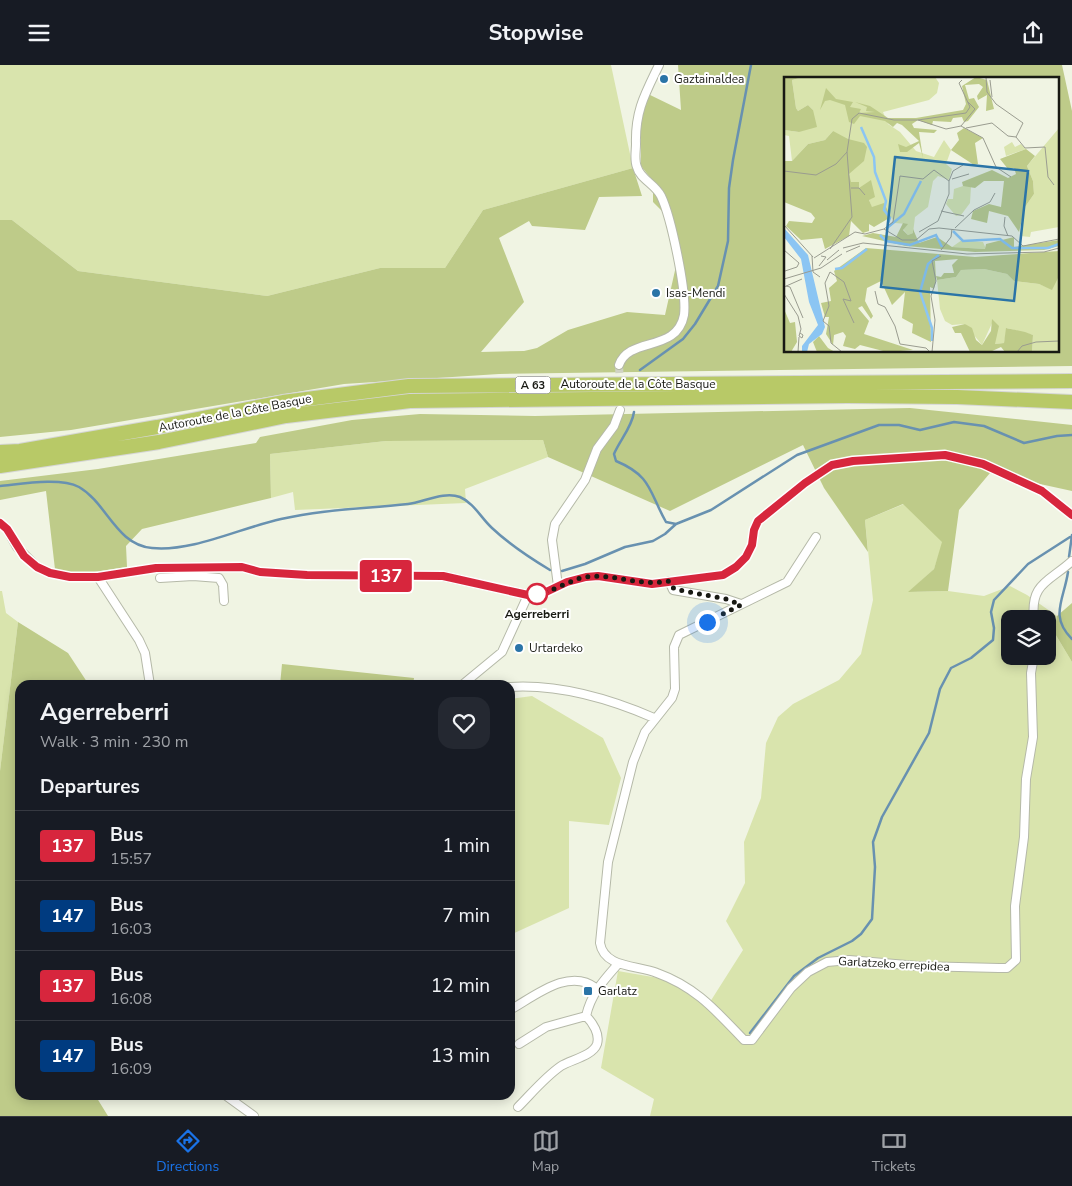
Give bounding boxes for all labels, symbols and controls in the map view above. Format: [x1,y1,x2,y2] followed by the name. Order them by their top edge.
[489,18,583,48] text: Stopwise
[25,19,53,47] icon: menu
[1019,19,1047,47] icon: share
[674,71,744,87] place label: Gaztainaldea
[658,73,670,85] marker: Gaztainaldea
[784,77,1060,353] inset map
[666,285,725,301] place label: Isas-Mendi
[650,287,662,299] marker: Isas-Mendi
[560,376,716,392] street label: Autoroute de la Côte Basque
[516,377,550,393] road number: A 63
[157,390,313,436] street label: Autoroute de la Côte Basque
[357,560,415,592] line badge: 137
[370,564,402,588] text: 137
[526,583,548,605] marker: Agerreberri
[505,606,569,622] place label: Agerreberri
[695,610,720,635] your location
[1001,610,1056,665] map controls
[1001,610,1056,665] button: layers
[529,640,583,656] place label: Urtardeko
[513,642,525,654] marker: Urtardeko
[40,696,169,728] text: Agerreberri
[438,697,490,749] button: heart
[40,731,188,753] text: Walk · 3 min · 230 m
[40,774,140,800] text: Departures
[110,822,143,848] text: Bus
[442,833,490,859] text: 1 min
[51,834,84,858] text: 137
[110,848,152,870] text: 15:57
[110,892,143,918] text: Bus
[442,903,490,929] text: 7 min
[51,904,84,928] text: 147
[110,918,152,940] text: 16:03
[838,953,950,975] street label: Garlatzeko errepidea
[110,962,143,988] text: Bus
[431,973,490,999] text: 12 min
[51,974,84,998] text: 137
[598,983,637,999] place label: Garlatz
[582,985,594,997] marker: Garlatz
[110,988,152,1010] text: 16:08
[110,1032,143,1058] text: Bus
[431,1043,490,1069] text: 13 min
[51,1044,84,1068] text: 147
[110,1058,152,1080] text: 16:09
[156,1127,219,1176] tab: Directions
[532,1127,560,1176] tab: Map
[872,1127,916,1176] tab: Tickets

